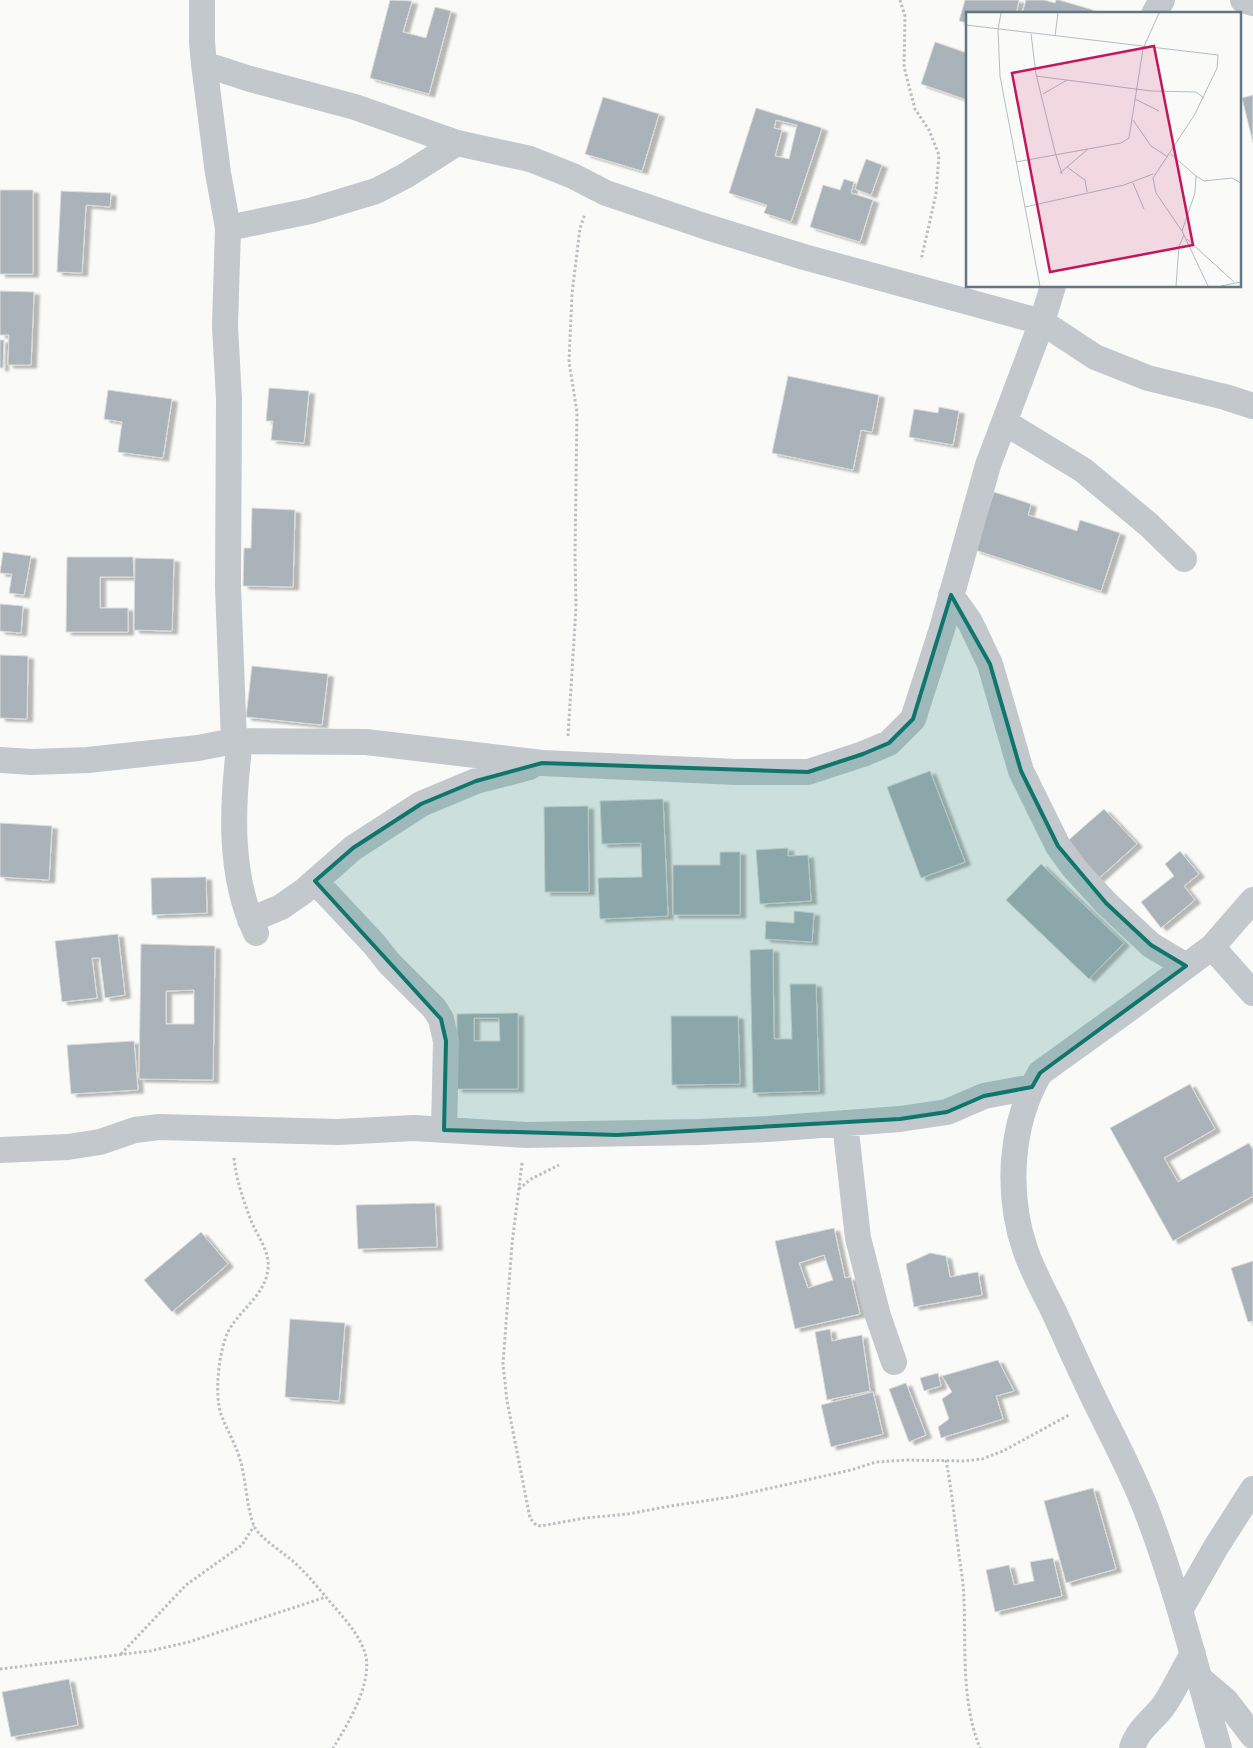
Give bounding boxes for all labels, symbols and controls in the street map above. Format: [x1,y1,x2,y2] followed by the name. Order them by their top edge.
[966,12,1240,288] inset map

